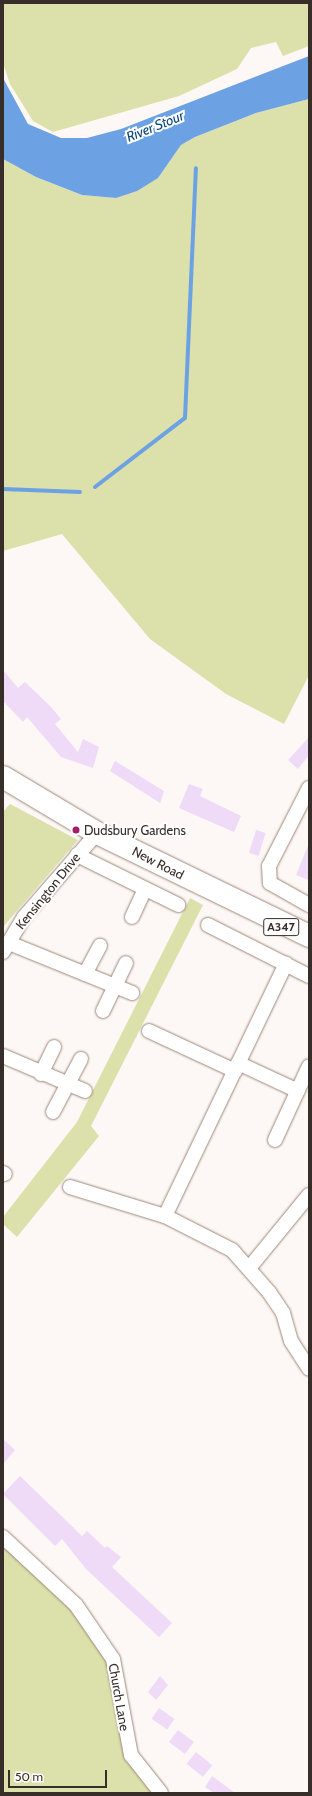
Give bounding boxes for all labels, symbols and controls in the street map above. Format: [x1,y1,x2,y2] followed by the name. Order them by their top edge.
[124,107,186,145] water label: River Stour
[84,822,186,838] place label: Dudsbury Gardens
[71,825,81,835] marker: Dudsbury Gardens
[129,843,187,883] street label: New Road
[13,850,83,932] street label: Kensington Drive
[263,917,299,937] road number: A347
[105,1662,133,1732] street label: Church Lane
[10,1762,109,1788] scale bar
[15,1769,43,1784] text: 50 m

